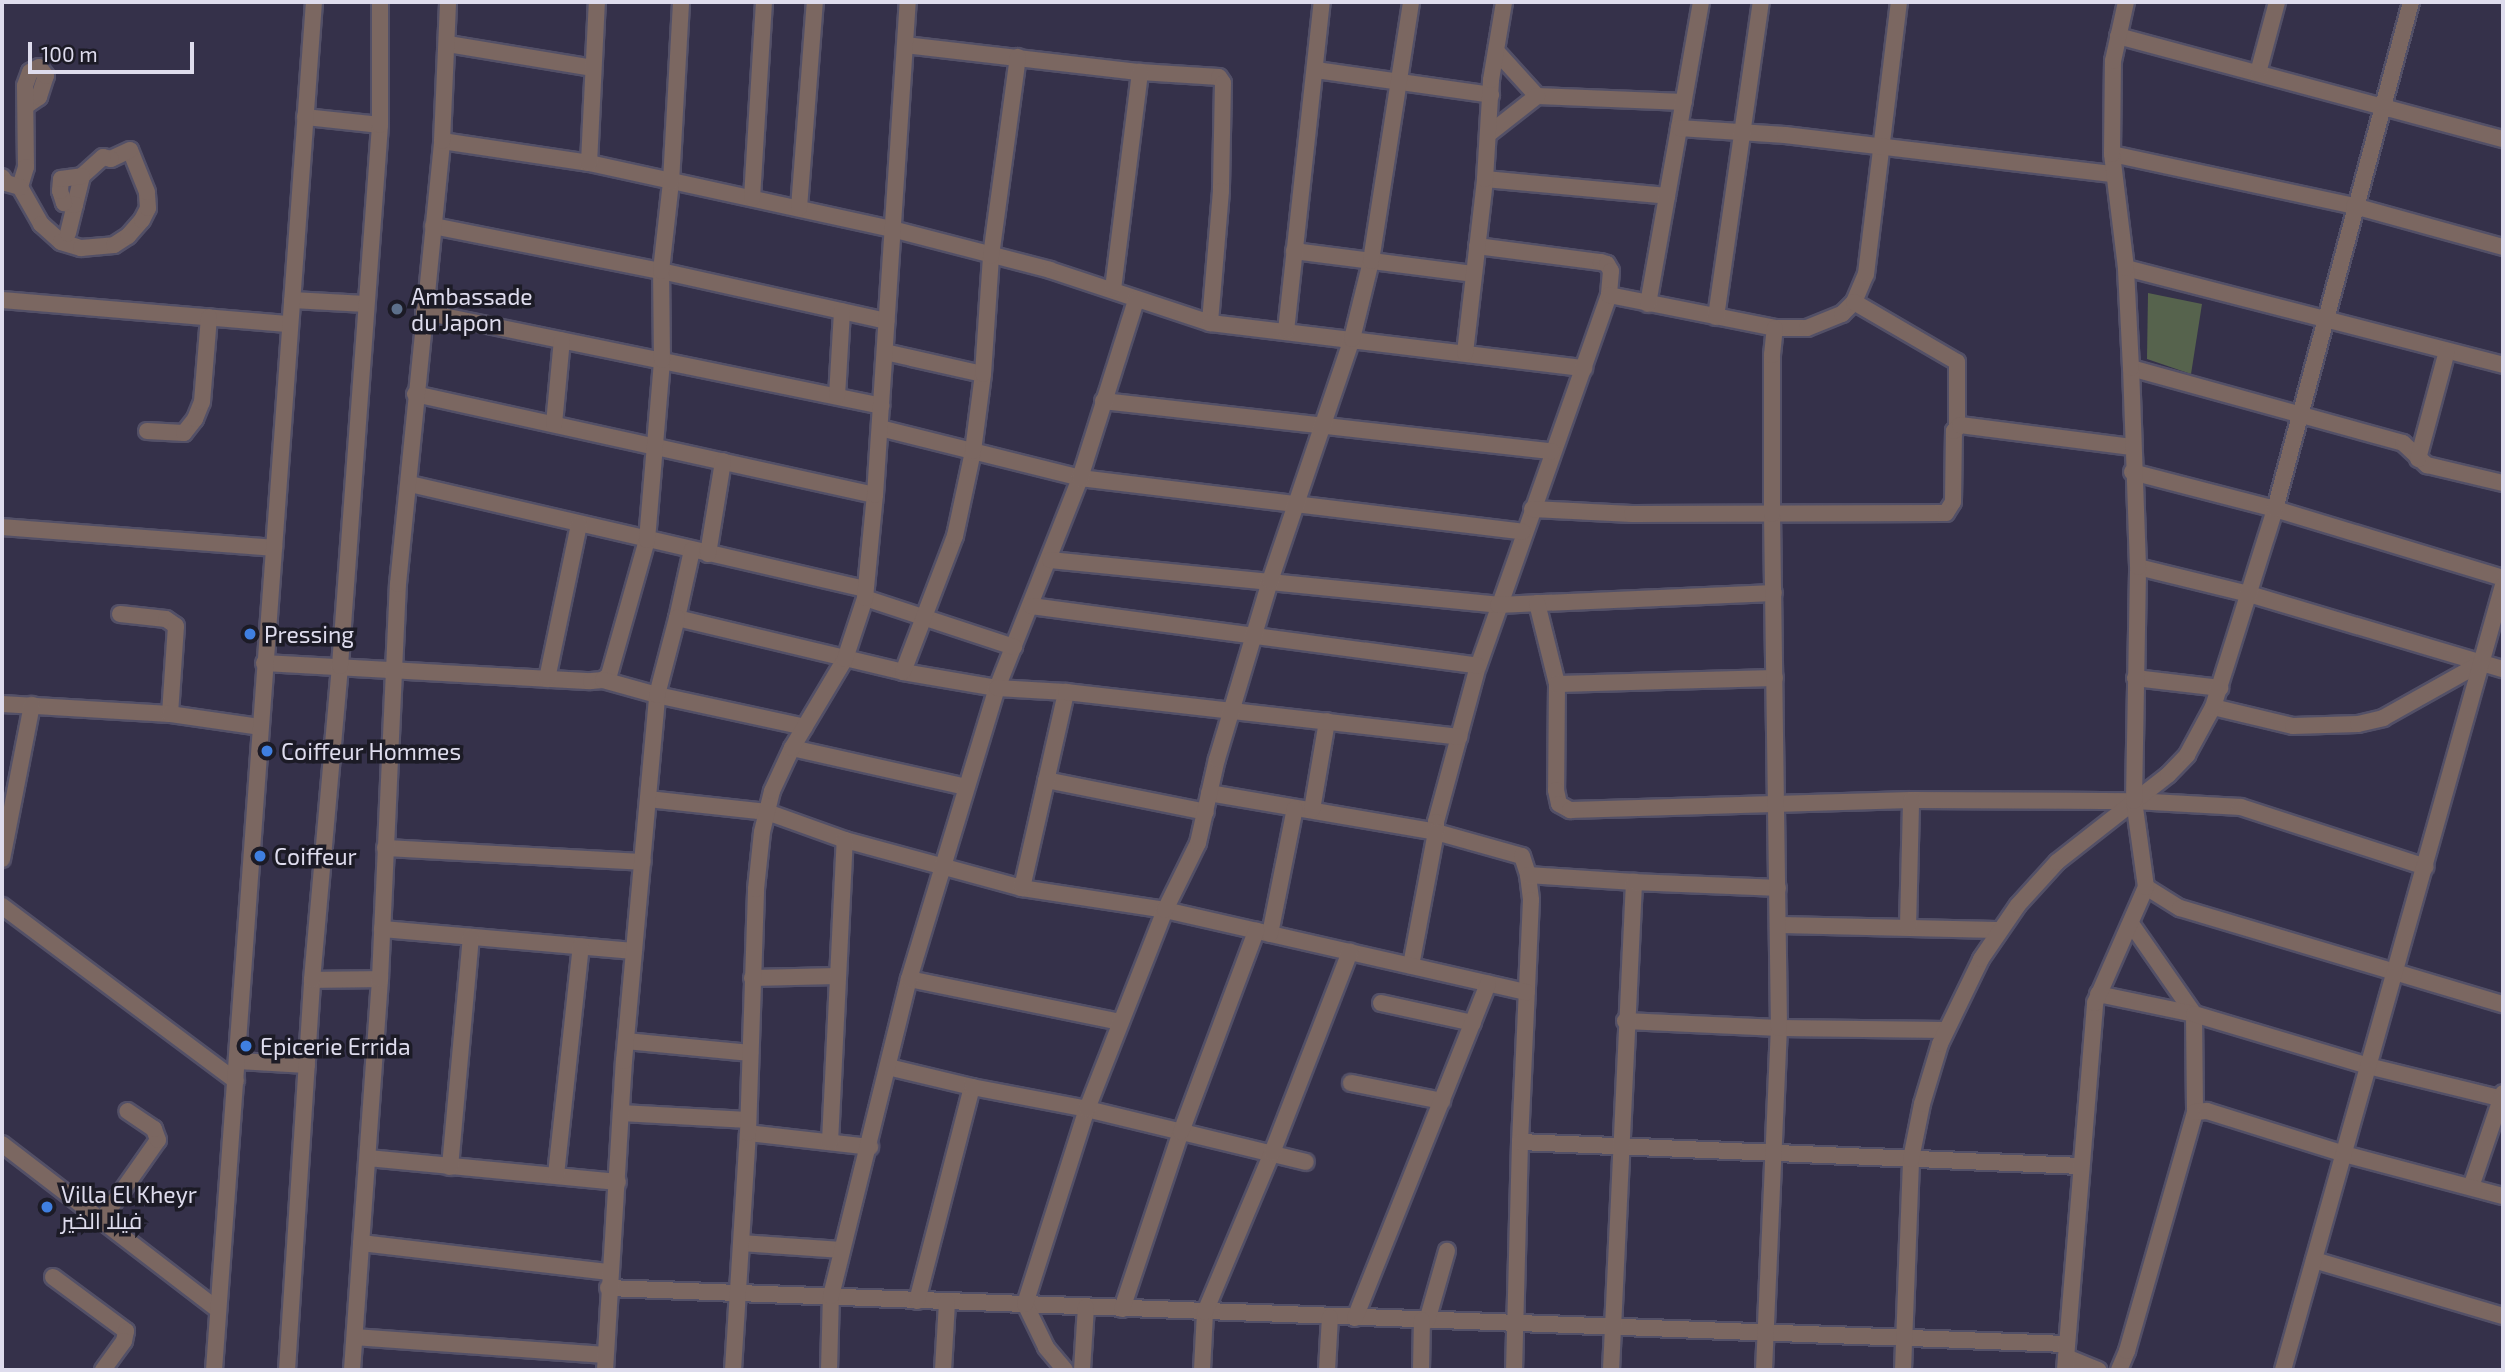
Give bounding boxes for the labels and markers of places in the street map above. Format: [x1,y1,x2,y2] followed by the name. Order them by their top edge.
[411,282,533,336] place label: Ambassade du Japon
[389,301,405,317] marker: Ambassade du Japon
[264,620,354,648] place label: Pressing
[242,626,258,642] marker: Pressing
[281,737,462,765] place label: Coiffeur Hommes
[259,743,275,759] marker: Coiffeur Hommes
[274,842,357,870] place label: Coiffeur
[252,848,268,864] marker: Coiffeur
[260,1032,411,1060] place label: Epicerie Errida
[238,1038,254,1054] marker: Epicerie Errida
[61,1180,198,1234] place label: Villa El Kheyr فيلا الخير
[39,1199,55,1215] marker: Villa El Kheyr فيلا الخير

